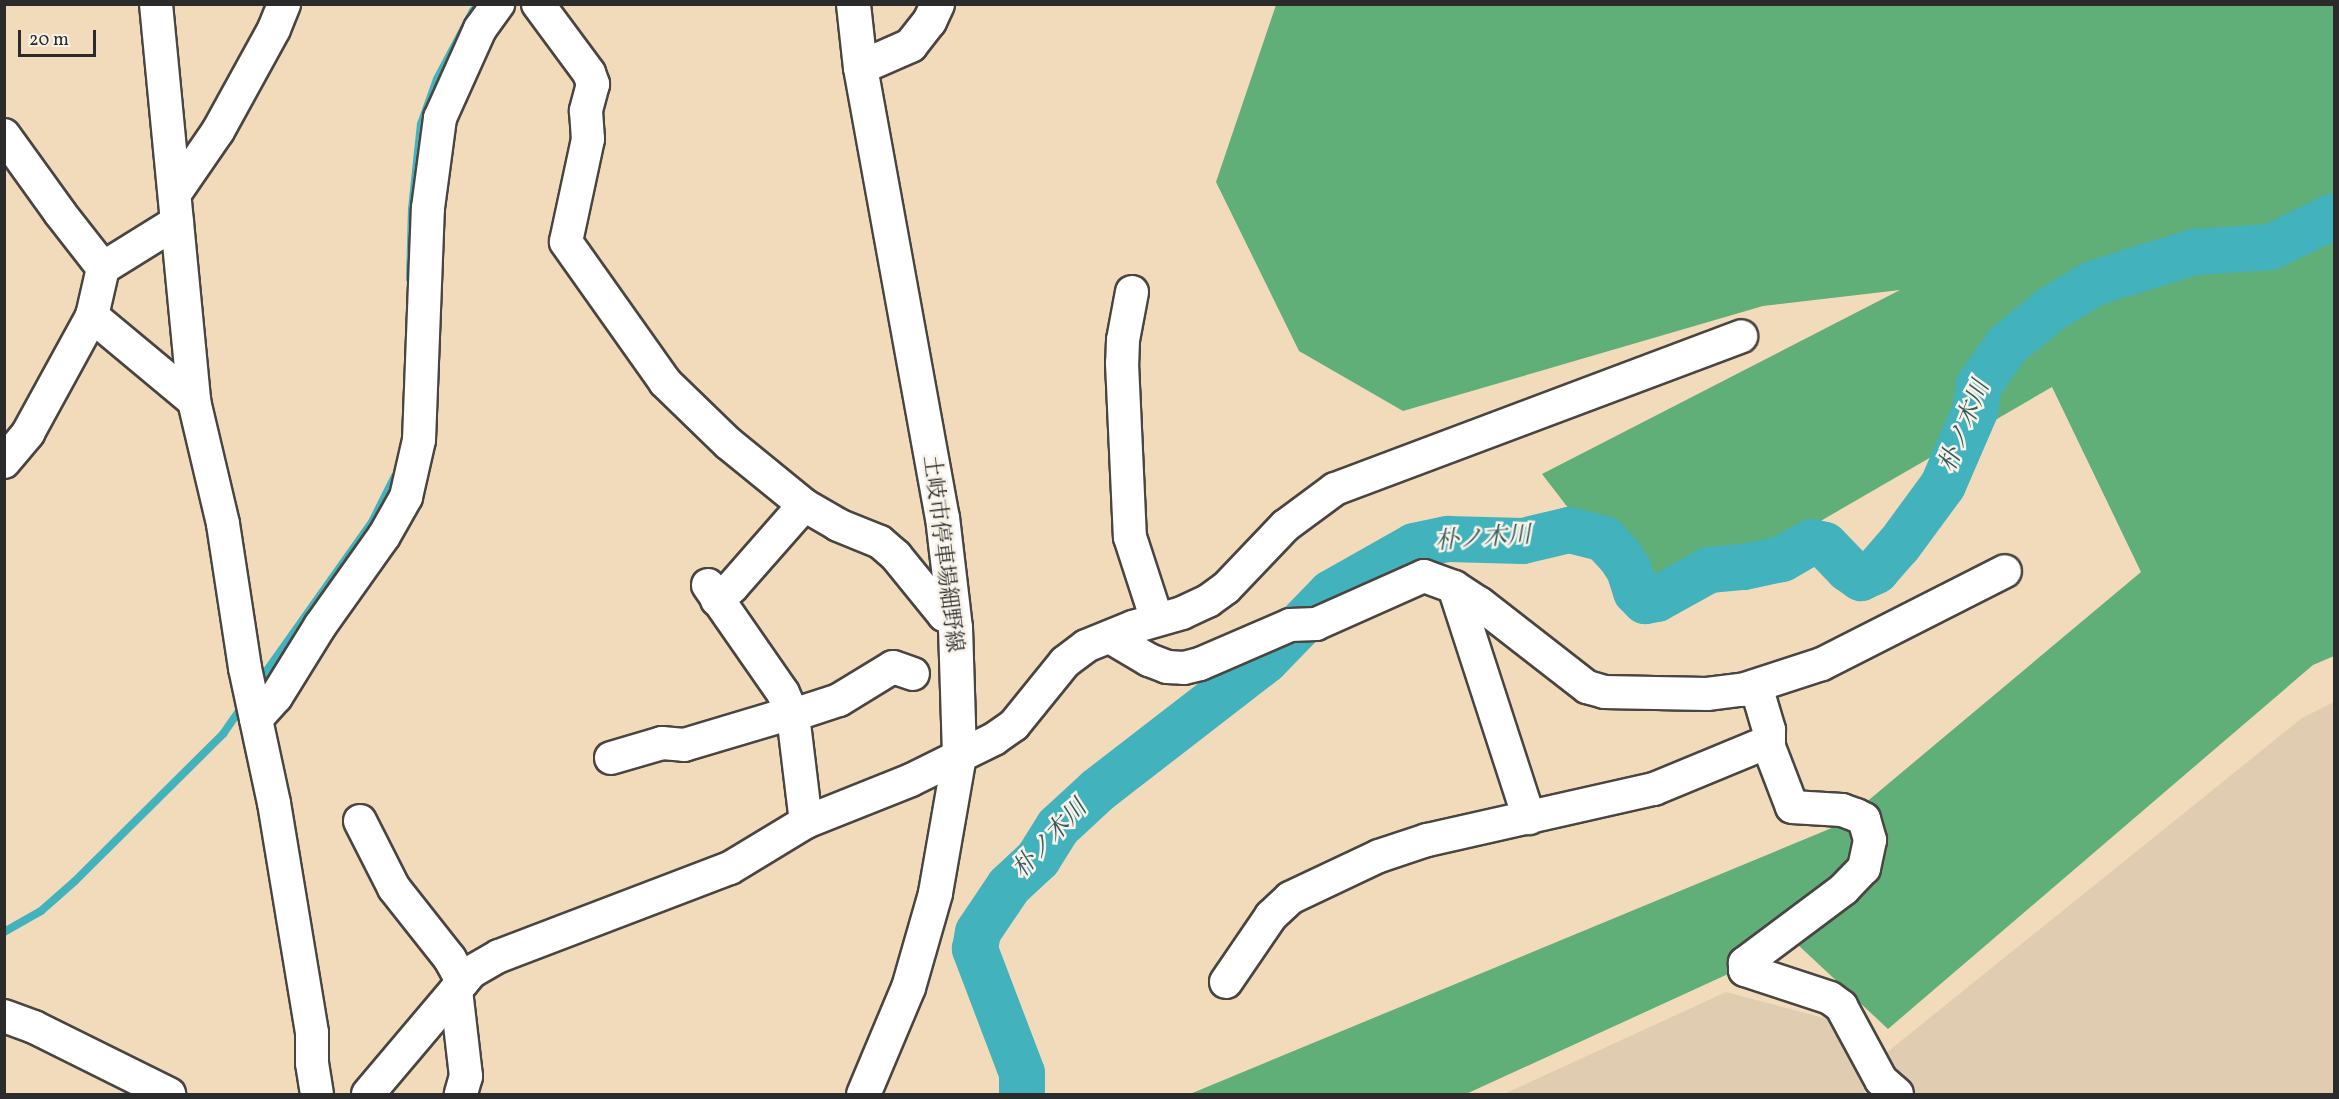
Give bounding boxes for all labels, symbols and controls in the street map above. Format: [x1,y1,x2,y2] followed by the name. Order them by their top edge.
[21,18,99,56] scale bar
[29,28,69,53] text: 20 m
[1935,377,1997,477] water label: 朴ノ木川
[917,454,967,654] street label: 土岐市停車場細野線
[1434,522,1532,558] water label: 朴ノ木川
[1008,795,1094,885] water label: 朴ノ木川

